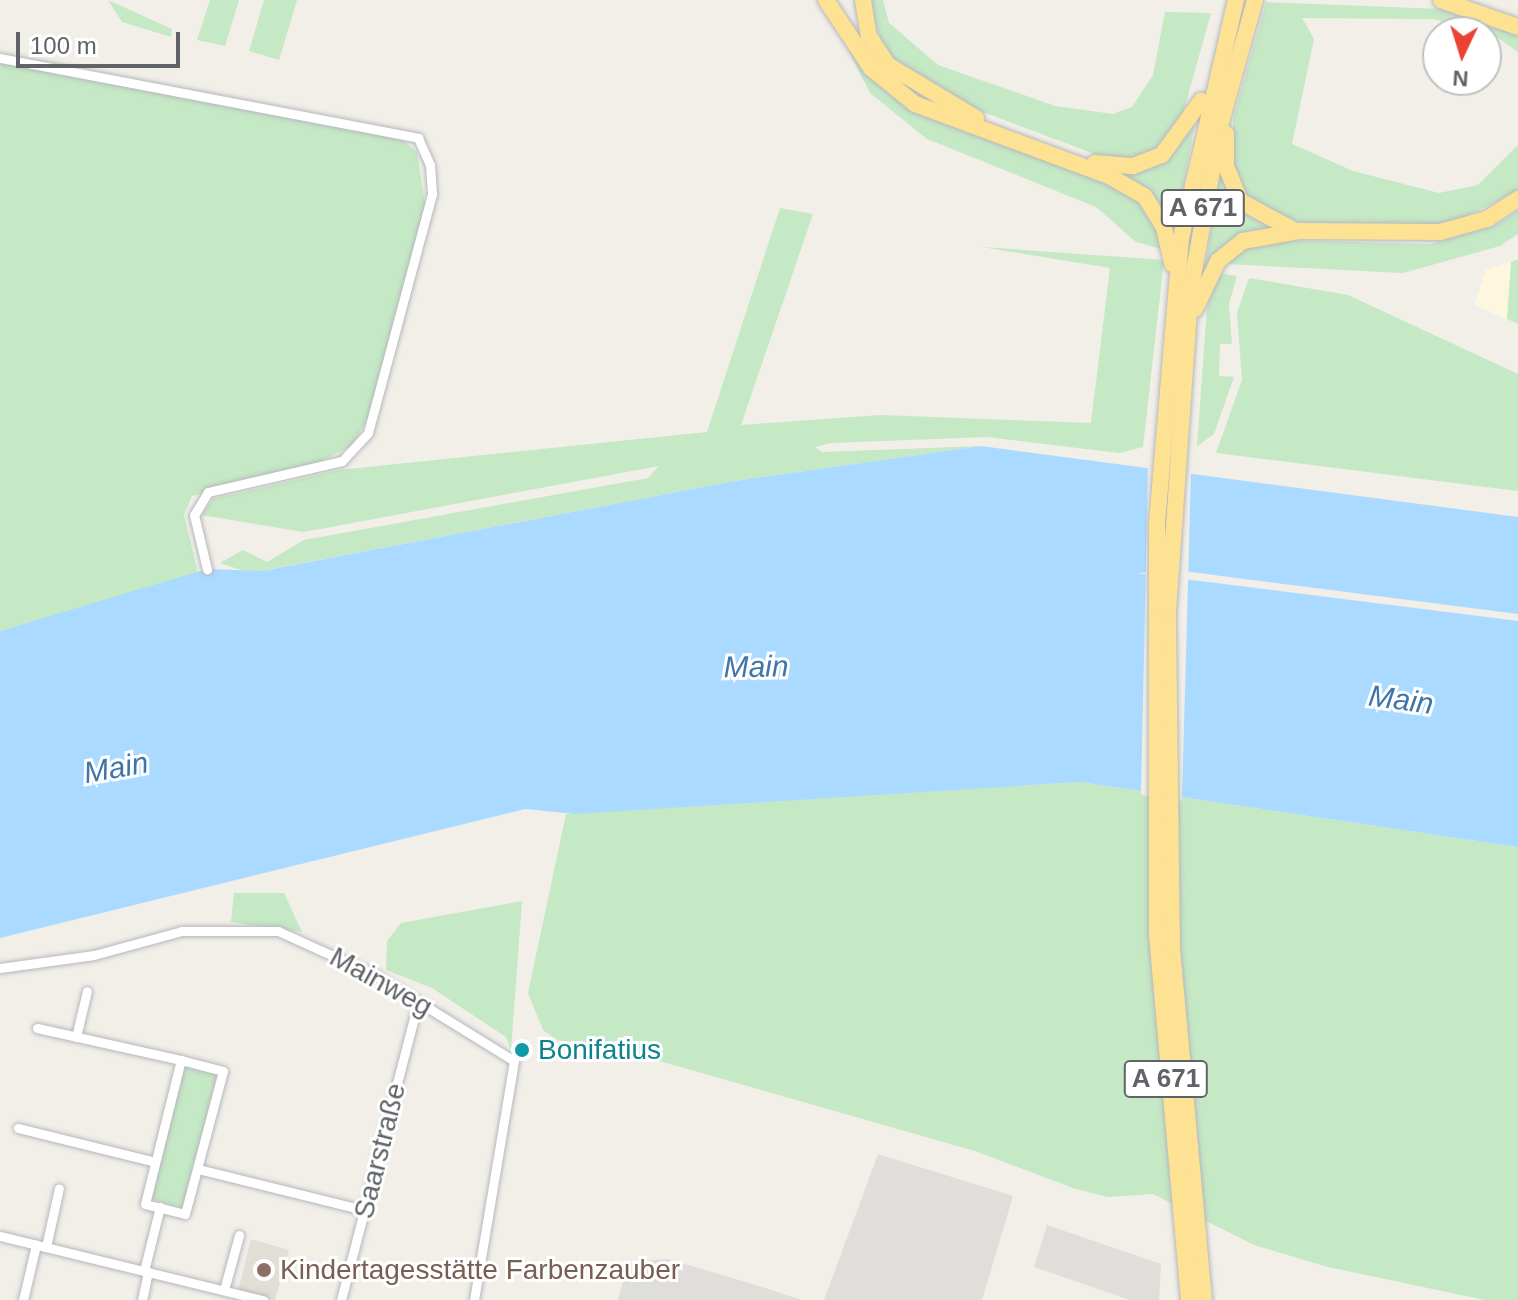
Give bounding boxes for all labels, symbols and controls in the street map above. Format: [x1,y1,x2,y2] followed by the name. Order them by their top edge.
[20,16,184,66] scale bar
[1422,16,1502,96] north arrow
[30,32,97,59] text: 100 m
[1452,65,1469,91] text: N
[1159,186,1247,230] road number: A 671
[723,648,789,686] water label: Main
[1366,678,1436,722] water label: Main
[81,745,151,791] water label: Main
[324,940,438,1024] street label: Mainweg
[538,1033,661,1067] place label: Bonifatius
[513,1041,531,1059] marker: Bonifatius
[1122,1057,1210,1101] road number: A 671
[347,1080,413,1222] street label: Saarstraße
[280,1253,680,1287] place label: Kindertagesstätte Farbenzauber
[255,1261,273,1279] marker: Kindertagesstätte Farbenzauber

